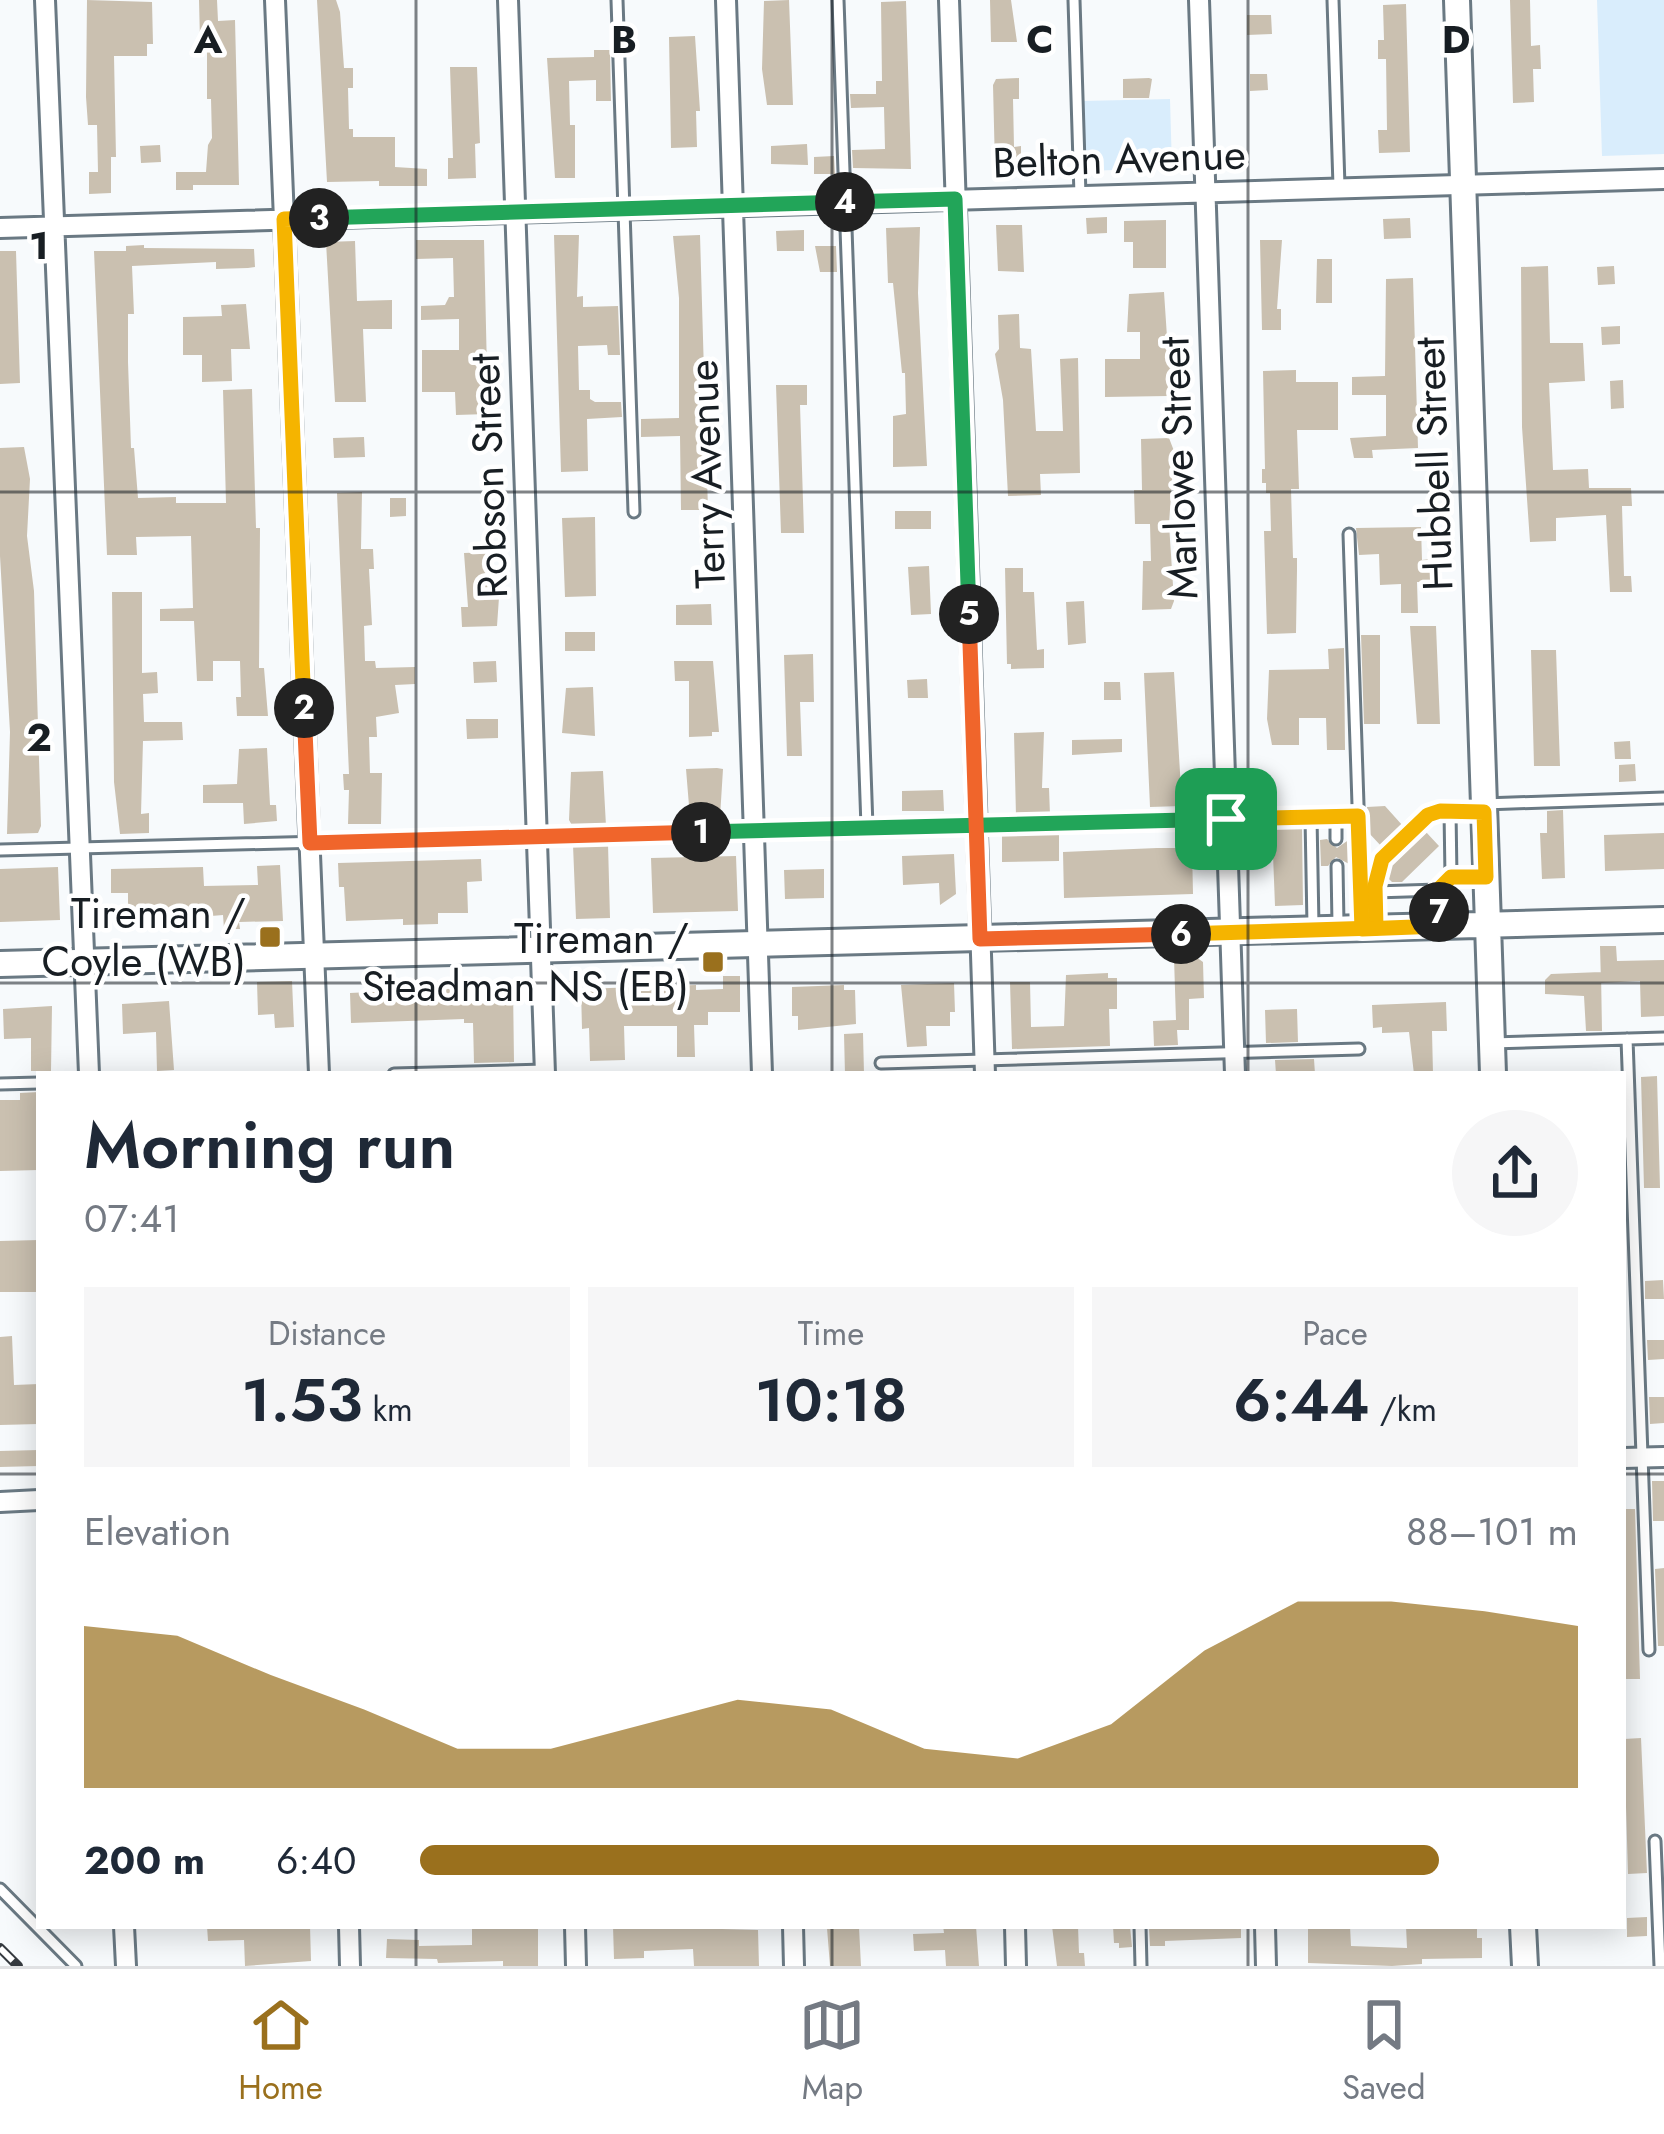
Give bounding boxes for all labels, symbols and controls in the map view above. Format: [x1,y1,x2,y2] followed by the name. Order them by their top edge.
[193,11,223,68] text: A
[611,11,637,68] text: B
[1026,11,1054,68] text: C
[1442,11,1470,68] text: D
[991,124,1247,193] street label: Belton Avenue
[815,172,875,232] pin: 4
[833,178,857,225] text: 4
[289,188,349,248] pin: 3
[309,194,329,241] text: 3
[29,217,49,274] text: 1
[1143,336,1214,600] street label: Marlowe Street
[1399,336,1468,592] street label: Hubbell Street
[454,352,523,600] street label: Robson Street
[672,359,741,589] street label: Terry Avenue
[939,584,999,644] pin: 5
[958,590,980,637] text: 5
[274,678,334,738] pin: 2
[293,684,315,731] text: 2
[26,709,52,766] text: 2
[1175,768,1277,870] pin
[1193,786,1259,852] icon: arrive
[671,802,731,862] pin: 1
[693,808,709,855] text: 1
[1409,882,1469,942] pin: 7
[42,883,246,992] place label: Tireman / Coyle (WB)
[1429,888,1449,935] text: 7
[1151,904,1211,964] pin: 6
[362,908,689,1017] place label: Tireman / Steadman NS (EB)
[1170,910,1192,957] text: 6
[257,924,283,950] marker: Tireman / Coyle (WB)
[700,949,726,975] marker: Tireman / Steadman NS (EB)
[84,1097,455,1193] text: Morning run
[1452,1110,1578,1236] button: share
[84,1190,180,1247] text: 07:41
[268,1310,386,1357] text: Distance
[798,1310,864,1357] text: Time
[1302,1310,1368,1357] text: Pace
[241,1357,363,1444] text: 1.53
[755,1357,907,1444] text: 10:18
[1233,1357,1370,1444] text: 6:44
[363,1386,413,1433] text: km
[1370,1386,1437,1433] text: /km
[84,1503,231,1560] text: Elevation
[1406,1503,1578,1560] text: 88–101 m
[84,1832,205,1889] text: 200 m
[276,1832,356,1889] text: 6:40
[238,1992,323,2111] tab: Home
[799,1992,865,2111] tab: Map
[1342,1992,1426,2111] tab: Saved

